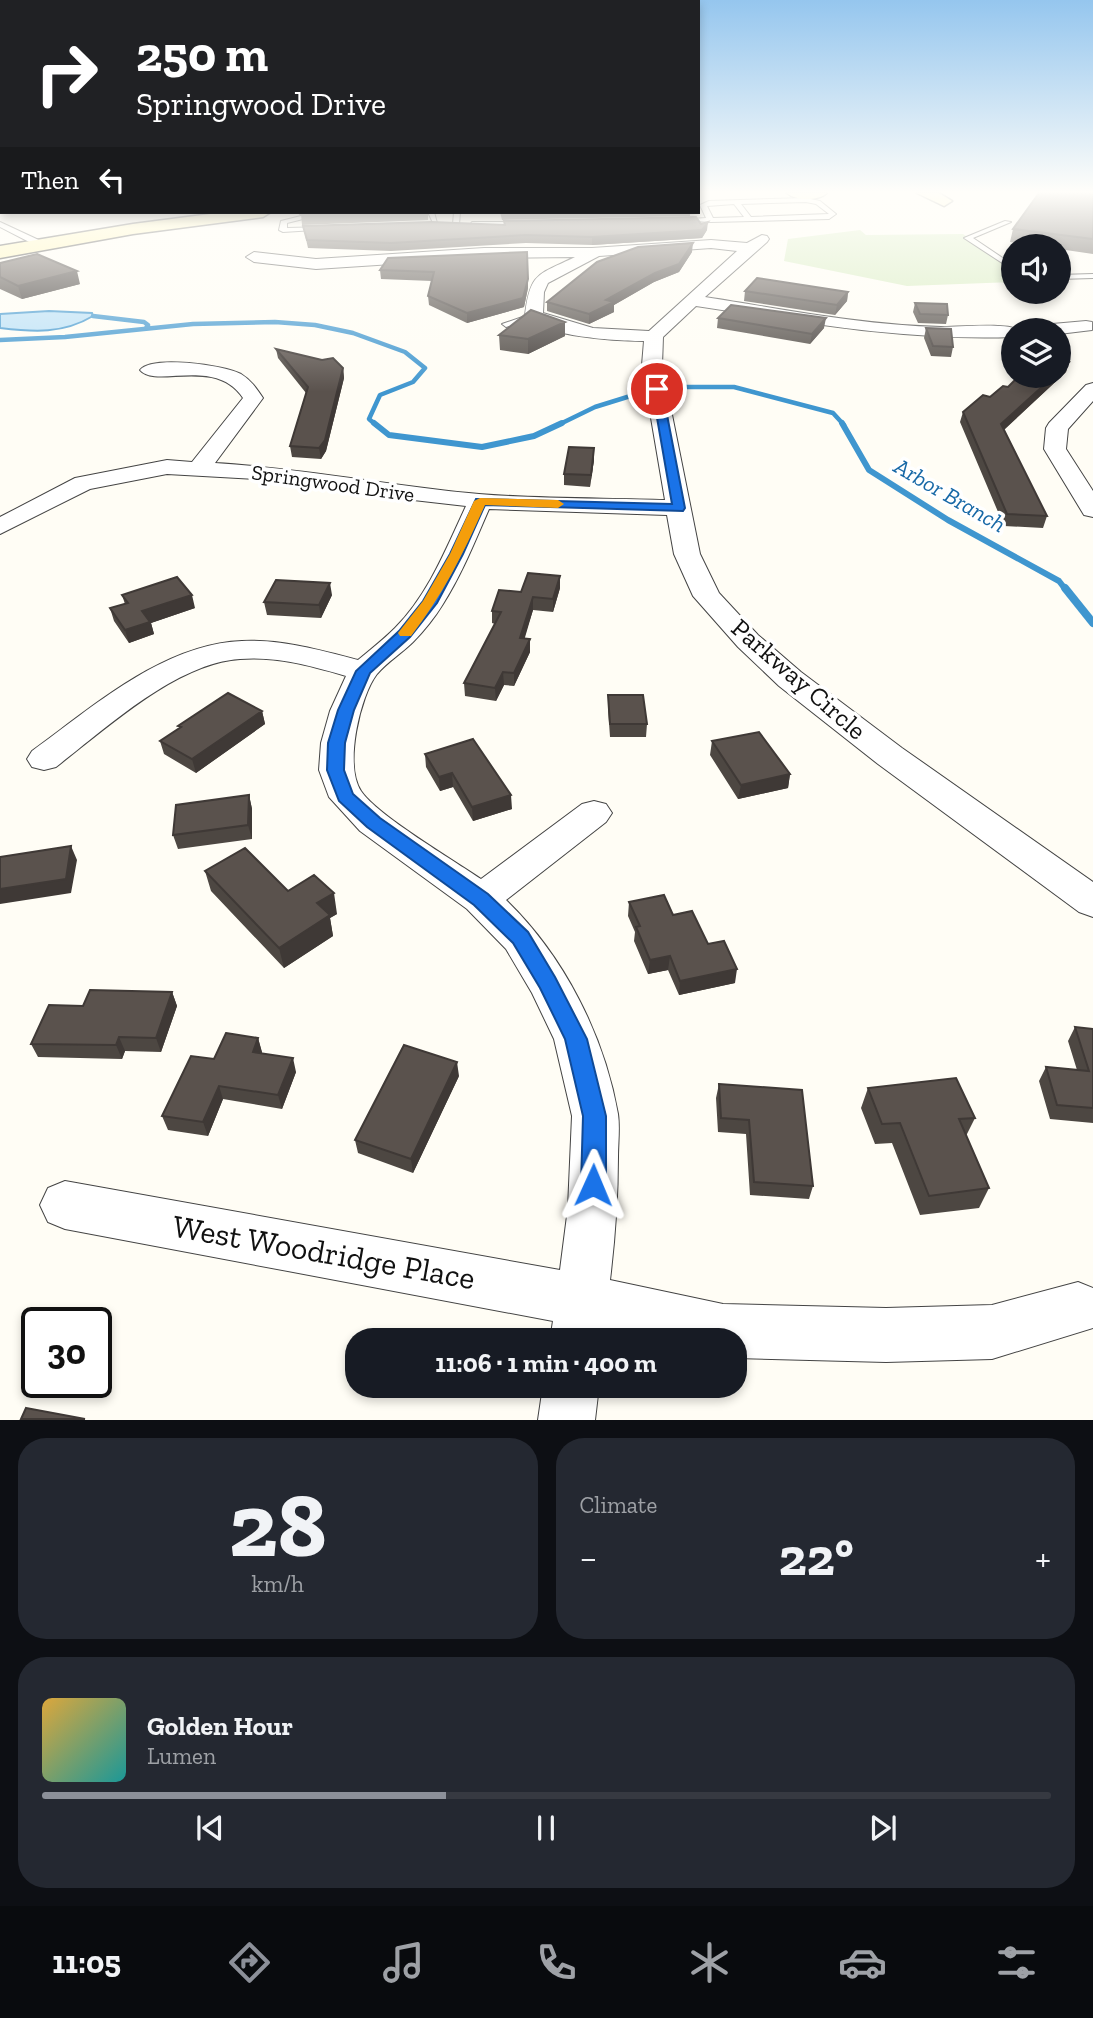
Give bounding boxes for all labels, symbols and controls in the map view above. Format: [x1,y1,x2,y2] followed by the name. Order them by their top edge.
[136,25,268,84] text: 250 m
[21,28,112,119] icon: right
[136,85,386,123] text: Springwood Drive
[93,161,131,199] icon: left
[21,164,79,196] text: Then
[1001,234,1071,388] map controls
[1001,234,1071,304] button: sound
[1001,318,1071,388] button: layers
[627,359,687,419] pin
[638,370,676,408] icon: arrive
[888,451,1011,538] water label: Arbor Branch
[250,459,416,507] street label: Springwood Drive
[725,612,873,746] street label: Parkway Circle
[556,1148,630,1222] position arrow
[170,1207,478,1297] street label: West Woodridge Place
[21,1307,112,1398] speed limit sign: 30
[435,1347,657,1379] text: 11:06 · 1 min · 400 m
[229,1470,327,1579] text: 28
[580,1491,657,1519] text: Climate
[779,1526,854,1588] text: 22°
[580,1535,597,1581] text: −
[1035,1535,1051,1581] text: +
[252,1570,304,1598] text: km/h
[147,1710,293,1742] text: Golden Hour
[147,1742,216,1770] text: Lumen
[191,1809,229,1847] icon: previous
[527,1809,565,1847] icon: pause
[864,1809,902,1847] icon: next
[225,1938,274,1987] icon: directions
[379,1938,428,1987] icon: music
[532,1938,581,1987] icon: phone
[685,1938,734,1987] icon: climate
[838,1938,887,1987] icon: car
[992,1938,1041,1987] icon: filters
[52,1943,121,1981] text: 11:05

